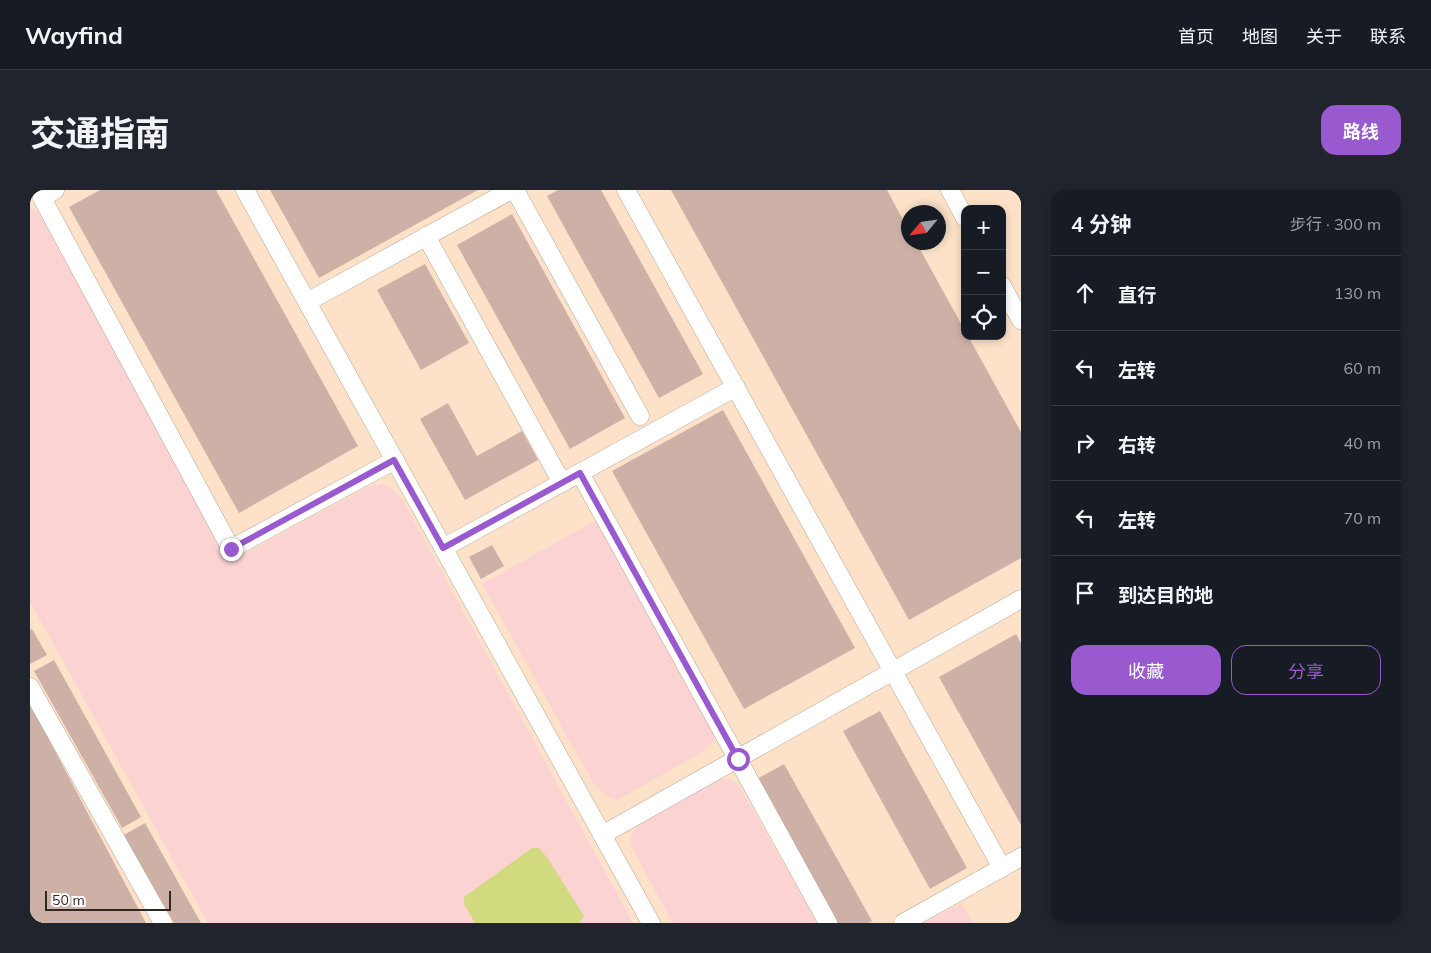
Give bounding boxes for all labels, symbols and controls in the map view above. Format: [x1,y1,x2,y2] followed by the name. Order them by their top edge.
[25,20,123,50] text: Wayfind
[1178,25,1214,48] text: 首页
[1242,25,1278,48] text: 地图
[1306,25,1342,48] text: 关于
[1370,25,1406,48] text: 联系
[1321,105,1401,155] button: 路线
[30,111,170,155] text: 交通指南
[901,205,946,250] north arrow
[961,205,1006,340] map controls
[961,205,1006,250] button: +
[1071,211,1131,237] text: 4 分钟
[1290,214,1381,234] text: 步行 · 300 m
[961,250,1006,295] button: −
[1071,279,1099,307] icon: ahead
[1118,283,1156,307] text: 直行
[1334,283,1381,303] text: 130 m
[961,295,1006,340] button: locate
[1071,354,1099,382] icon: left
[1118,358,1156,382] text: 左转
[1344,358,1381,378] text: 60 m
[1071,429,1099,457] icon: right
[1118,433,1156,457] text: 右转
[1344,433,1381,453] text: 40 m
[1071,504,1099,532] icon: left
[1118,508,1156,532] text: 左转
[1344,508,1381,528] text: 70 m
[220,538,243,561] route end
[1071,579,1099,607] icon: arrive
[1118,583,1213,607] text: 到达目的地
[1071,645,1221,695] button: 收藏
[1231,645,1381,695] button: 分享
[727,748,750,771] route start
[45,888,171,911] scale bar
[52,891,85,909] text: 50 m

